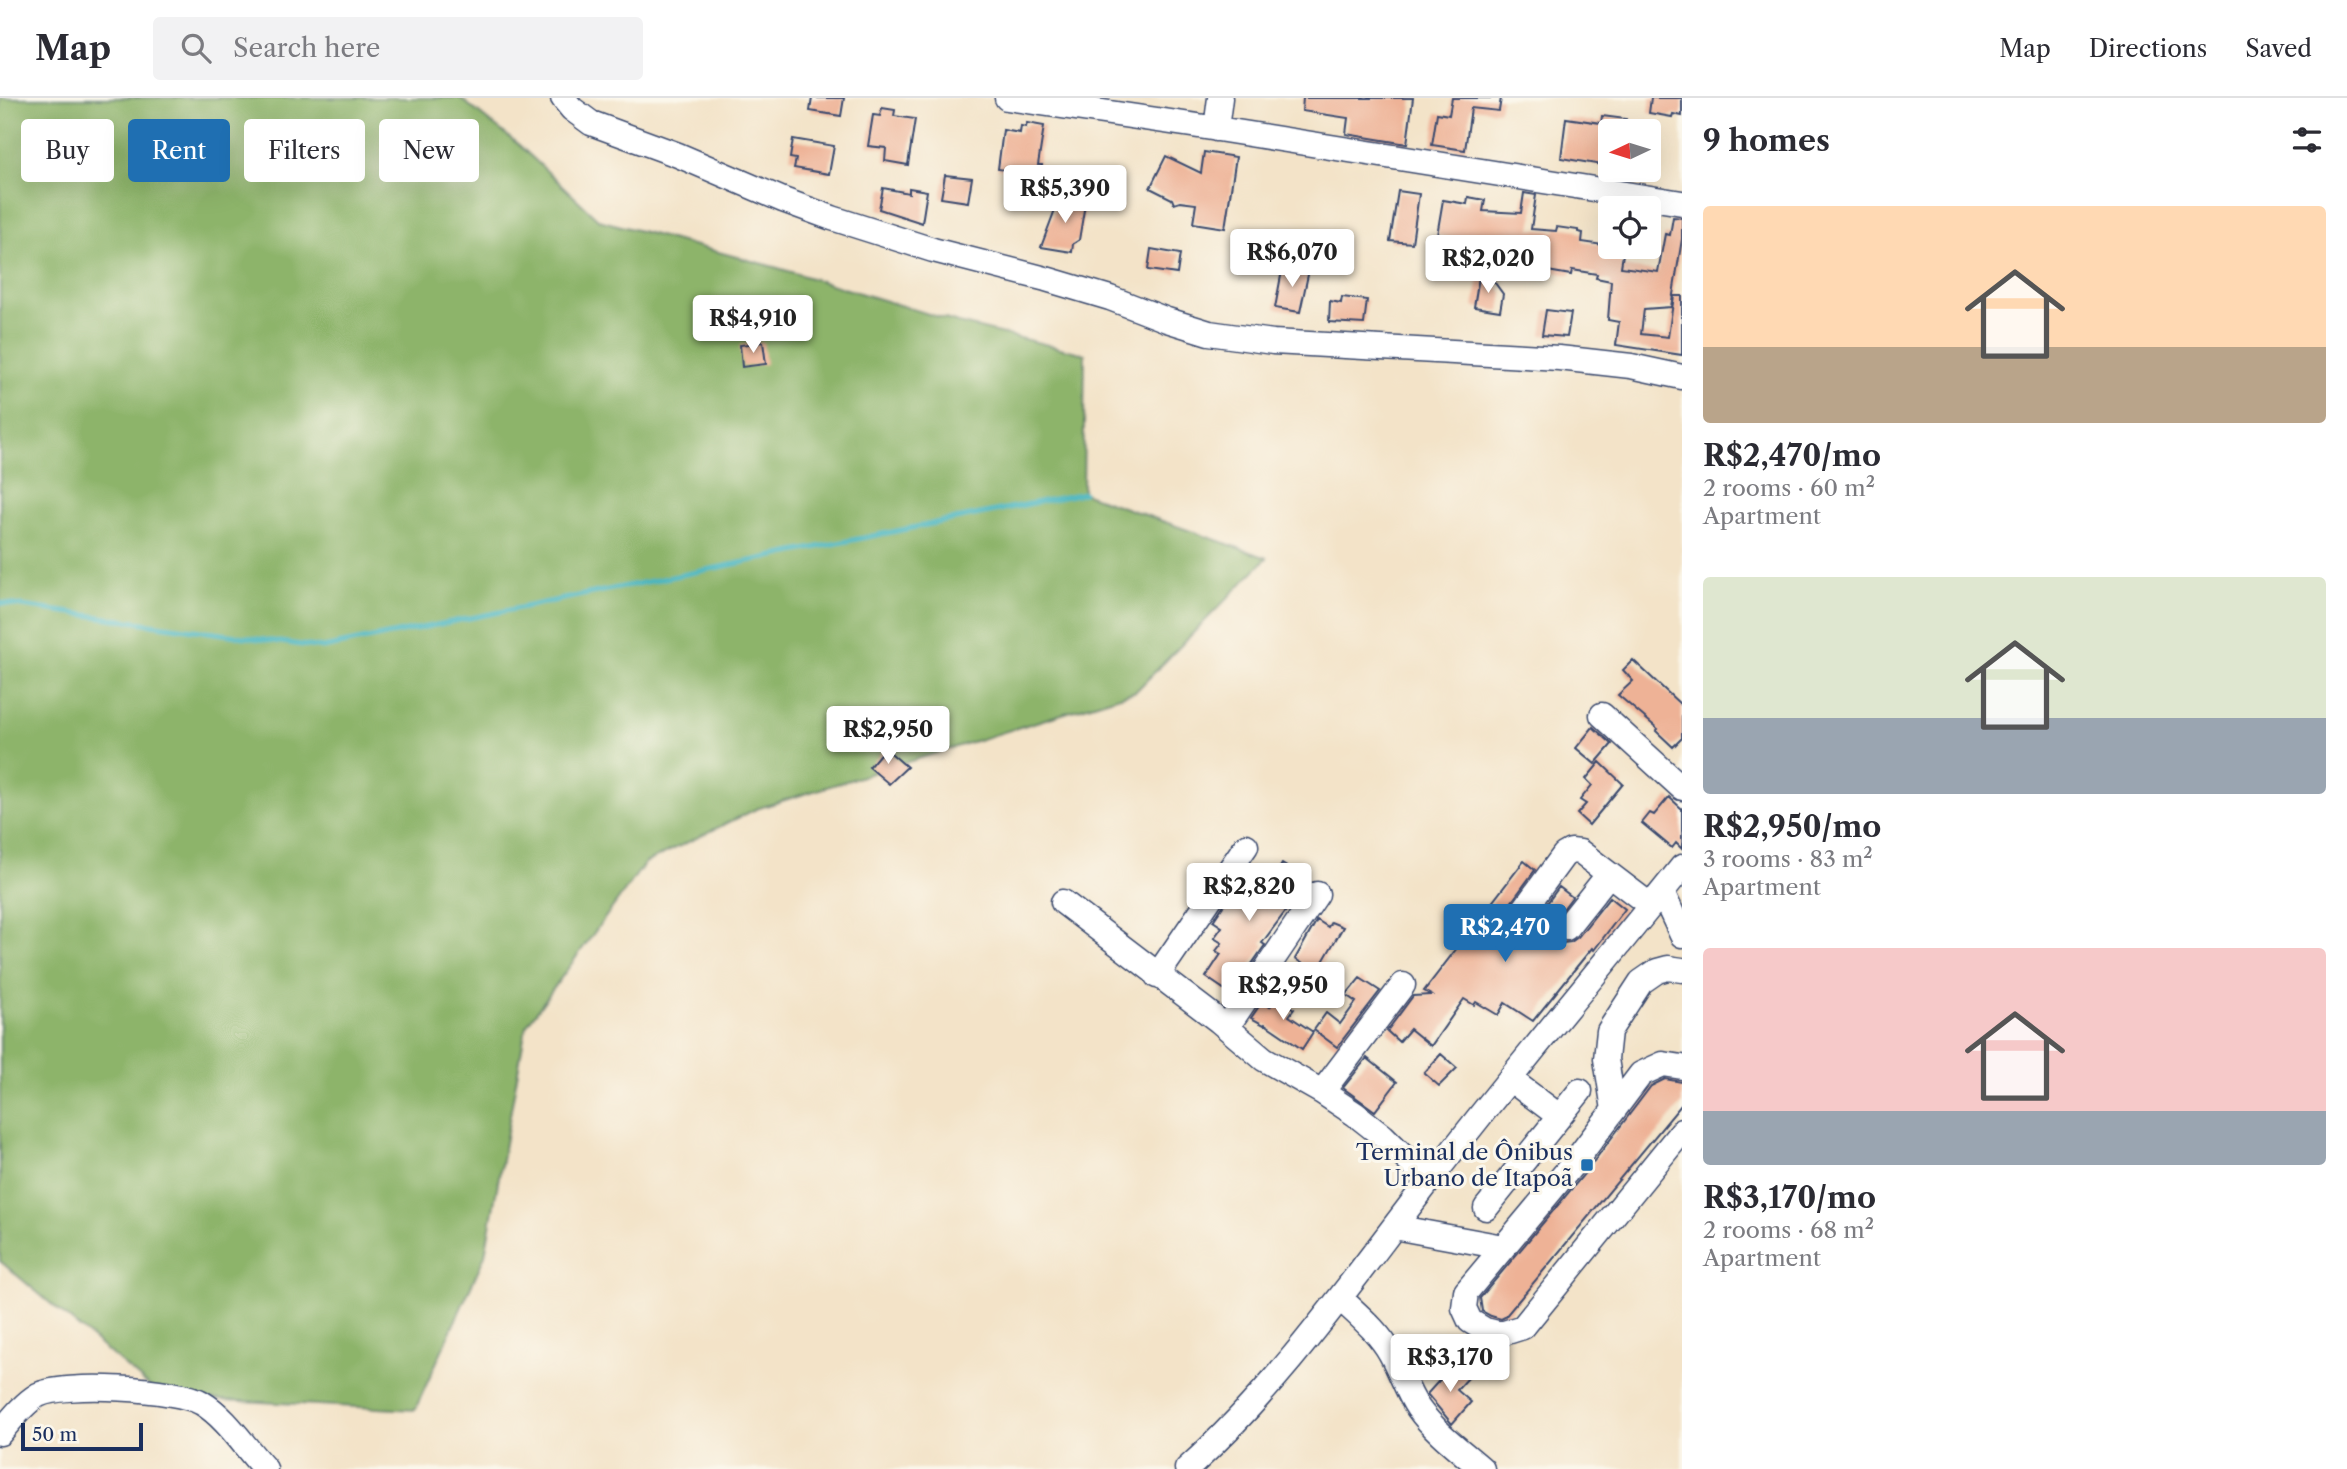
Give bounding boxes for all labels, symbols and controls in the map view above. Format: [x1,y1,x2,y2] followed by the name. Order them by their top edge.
[153,17,643,80] search box
[35,28,111,69] text: Map
[177,29,215,67] icon: search
[233,32,380,64] text: Search here
[1999,34,2051,63] text: Map
[2089,34,2207,63] text: Directions
[2245,34,2312,63] text: Saved
[21,119,114,182] chip: Buy
[128,119,230,182] chip: Rent
[244,119,365,182] chip: Filters
[379,119,479,182] chip: New
[1598,119,1661,182] north arrow
[1598,119,1661,259] map controls
[2288,121,2326,159] icon: filters
[1703,122,1830,159] text: 9 homes
[1000,166,1130,225] pin: R$5,390
[1020,174,1110,202] text: R$5,390
[1598,196,1661,259] button: locate
[1227,230,1357,289] pin: R$6,070
[1423,236,1553,295] pin: R$2,020
[1246,238,1338,266] text: R$6,070
[1441,244,1535,272] text: R$2,020
[1952,251,2078,377] icon: home
[688,296,818,355] pin: R$4,910
[709,304,797,332] text: R$4,910
[1703,437,1881,474] text: R$2,470/mo
[1703,474,1875,502] text: 2 rooms · 60 m²
[1703,502,1821,530] text: Apartment
[1952,622,2078,748] icon: home
[823,706,953,766] pin: R$2,950
[843,715,933,743] text: R$2,950
[1703,808,1881,845] text: R$2,950/mo
[1703,845,1873,873] text: 3 rooms · 83 m²
[1184,864,1314,923] pin: R$2,820
[1203,872,1295,900] text: R$2,820
[1703,873,1821,901] text: Apartment
[1440,904,1570,964] pin: R$2,470
[1460,913,1550,941] text: R$2,470
[1218,962,1348,1022] pin: R$2,950
[1238,971,1328,999] text: R$2,950
[1952,993,2078,1119] icon: home
[1356,1138,1574,1192] place label: Terminal de Ônibus Urbano de Itapoã
[1579,1157,1595,1173] marker: Terminal de Ônibus Urbano de Itapoã
[1703,1179,1876,1216] text: R$3,170/mo
[1703,1216,1874,1244] text: 2 rooms · 68 m²
[1703,1244,1821,1272] text: Apartment
[1385,1334,1515,1394] pin: R$3,170
[1407,1343,1493,1371] text: R$3,170
[21,1420,144,1452] scale bar
[32,1423,77,1446] text: 50 m

